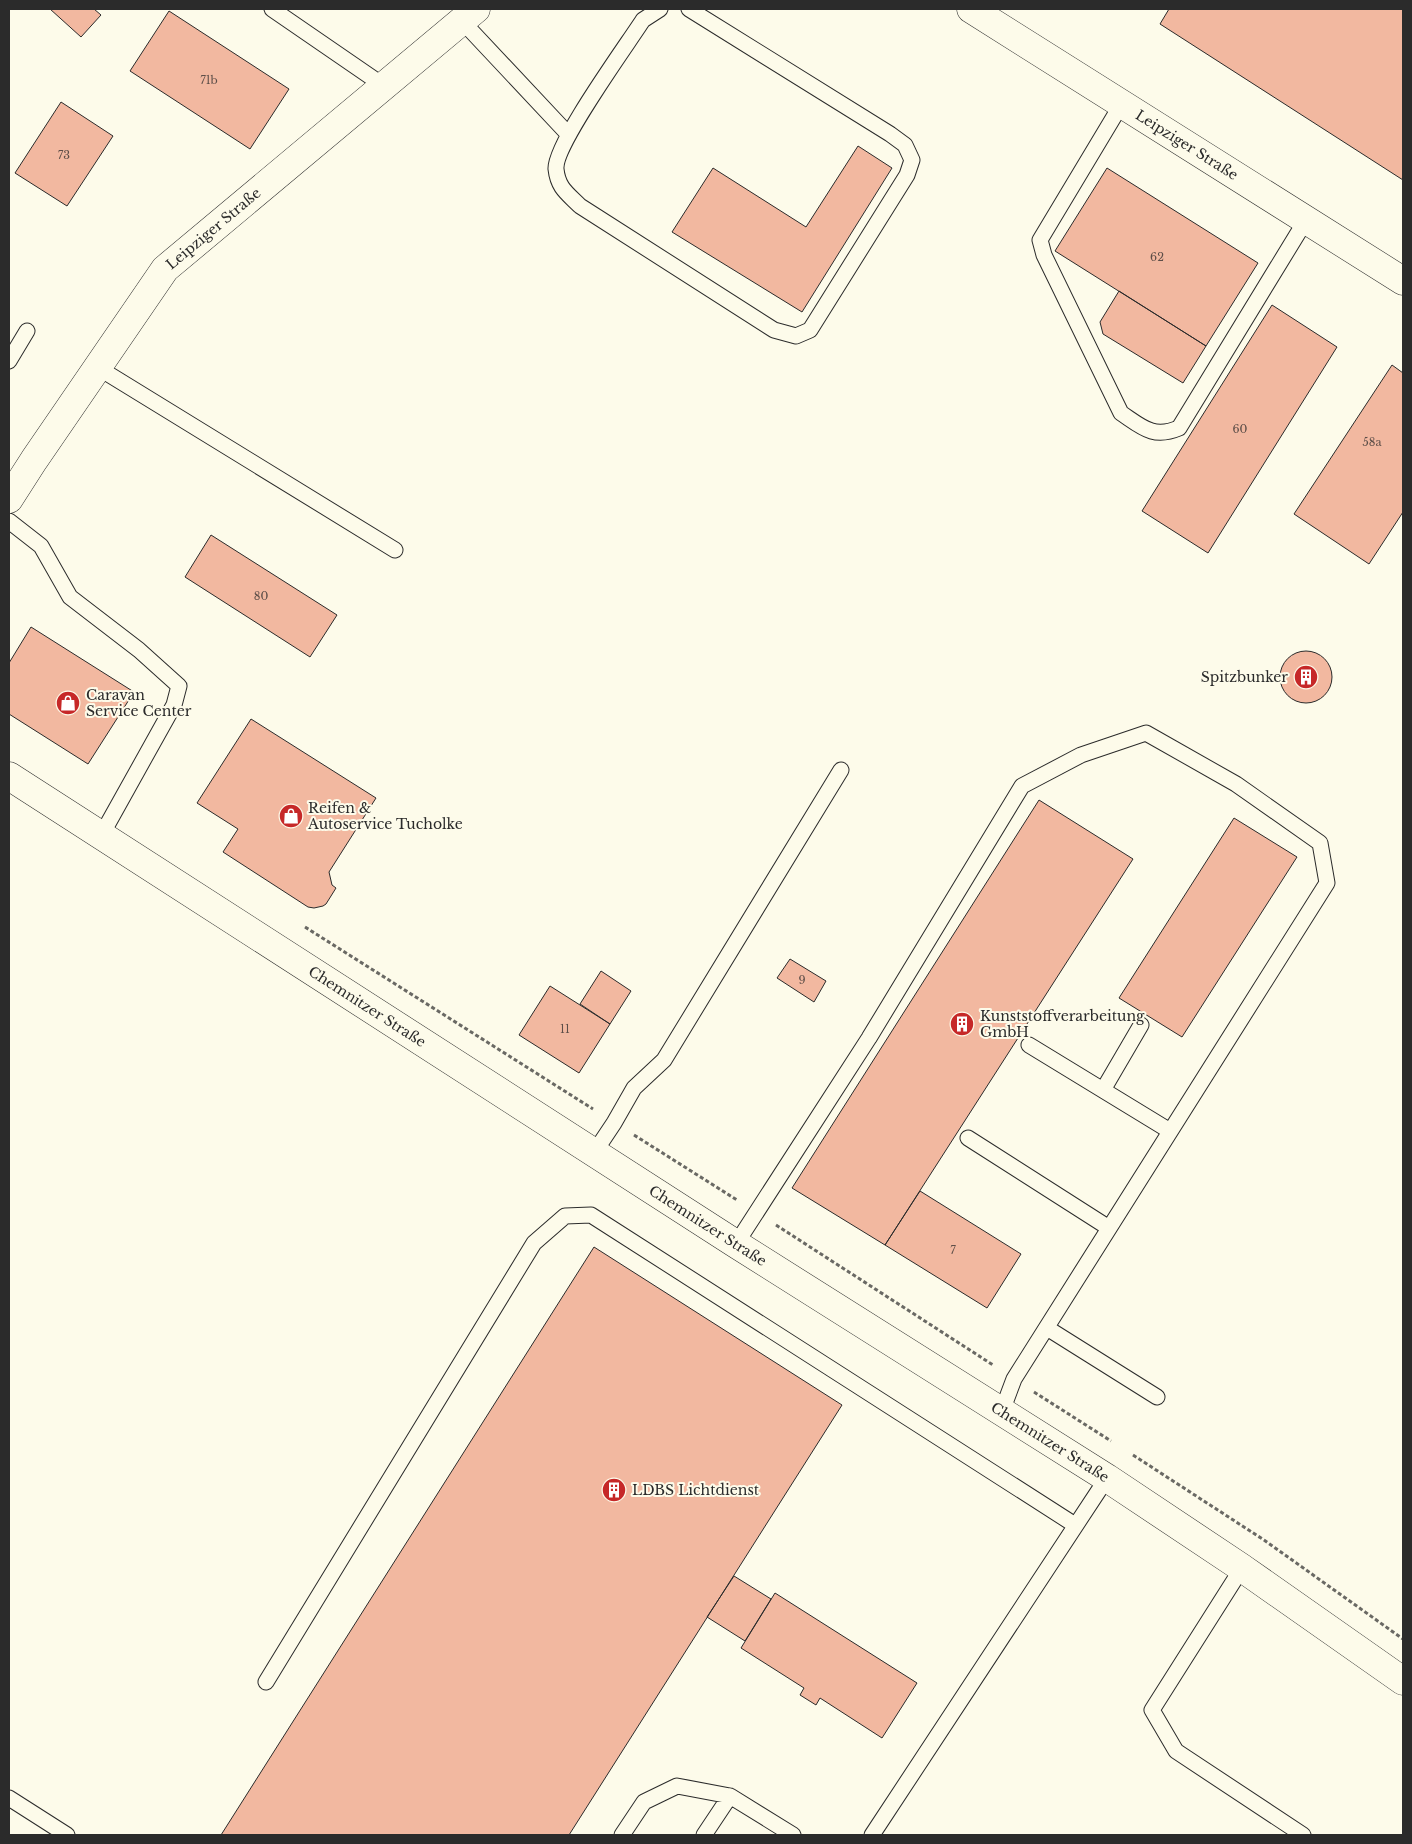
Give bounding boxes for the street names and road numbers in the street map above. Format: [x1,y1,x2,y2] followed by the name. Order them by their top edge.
[1132,106,1242,184] street label: Leipziger Straße
[162,184,264,273] street label: Leipziger Straße
[305,962,429,1051] street label: Chemnitzer Straße
[646,1181,770,1270] street label: Chemnitzer Straße
[988,1398,1113,1486] street label: Chemnitzer Straße

